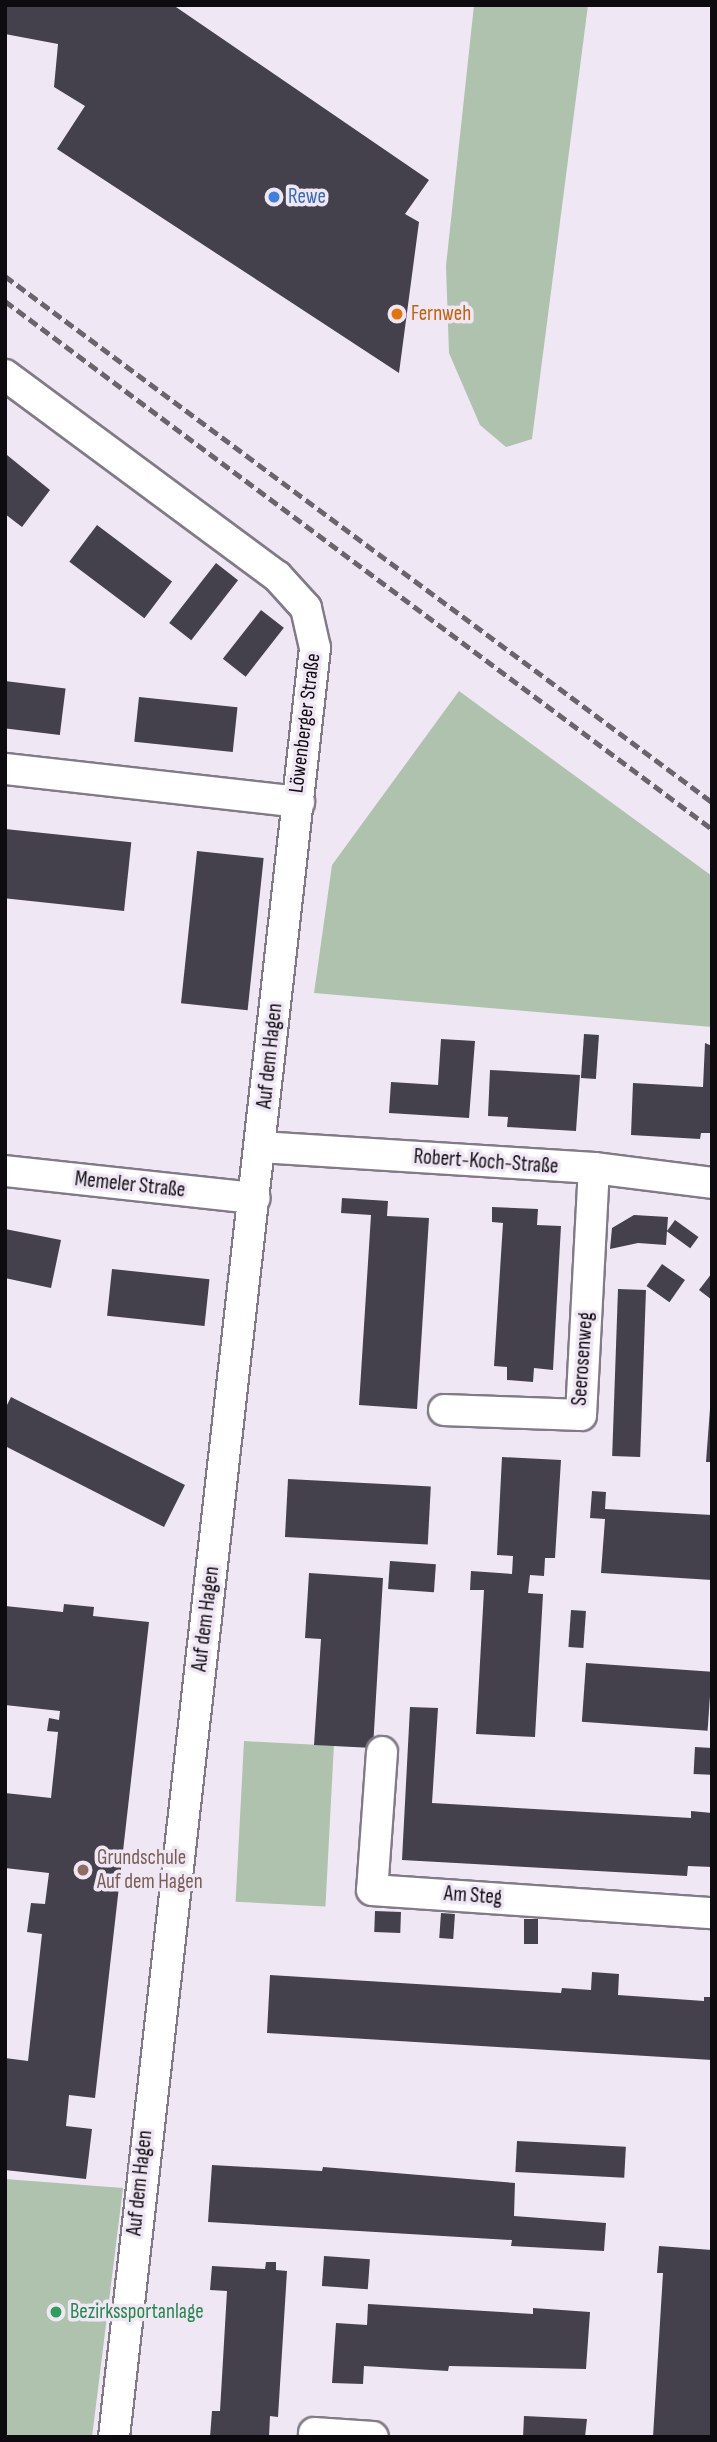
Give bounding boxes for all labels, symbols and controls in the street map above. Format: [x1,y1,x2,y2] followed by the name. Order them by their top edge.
[288,184,326,210] place label: Rewe
[266,189,282,205] marker: Rewe
[411,301,471,327] place label: Fernweh
[389,306,405,322] marker: Fernweh
[284,652,326,794] street label: Löwenberger Straße
[252,1002,288,1110] street label: Auf dem Hagen
[413,1144,559,1180] street label: Robert-Koch-Straße
[73,1167,187,1203] street label: Memeler Straße
[567,1311,599,1407] street label: Seerosenweg
[187,1565,225,1673] street label: Auf dem Hagen
[97,1845,203,1895] place label: Grundschule Auf dem Hagen
[75,1862,91,1878] marker: Grundschule Auf dem Hagen
[443,1881,503,1911] street label: Am Steg
[122,2129,158,2237] street label: Auf dem Hagen
[70,2299,204,2325] place label: Bezirkssportanlage
[48,2304,64,2320] marker: Bezirkssportanlage

